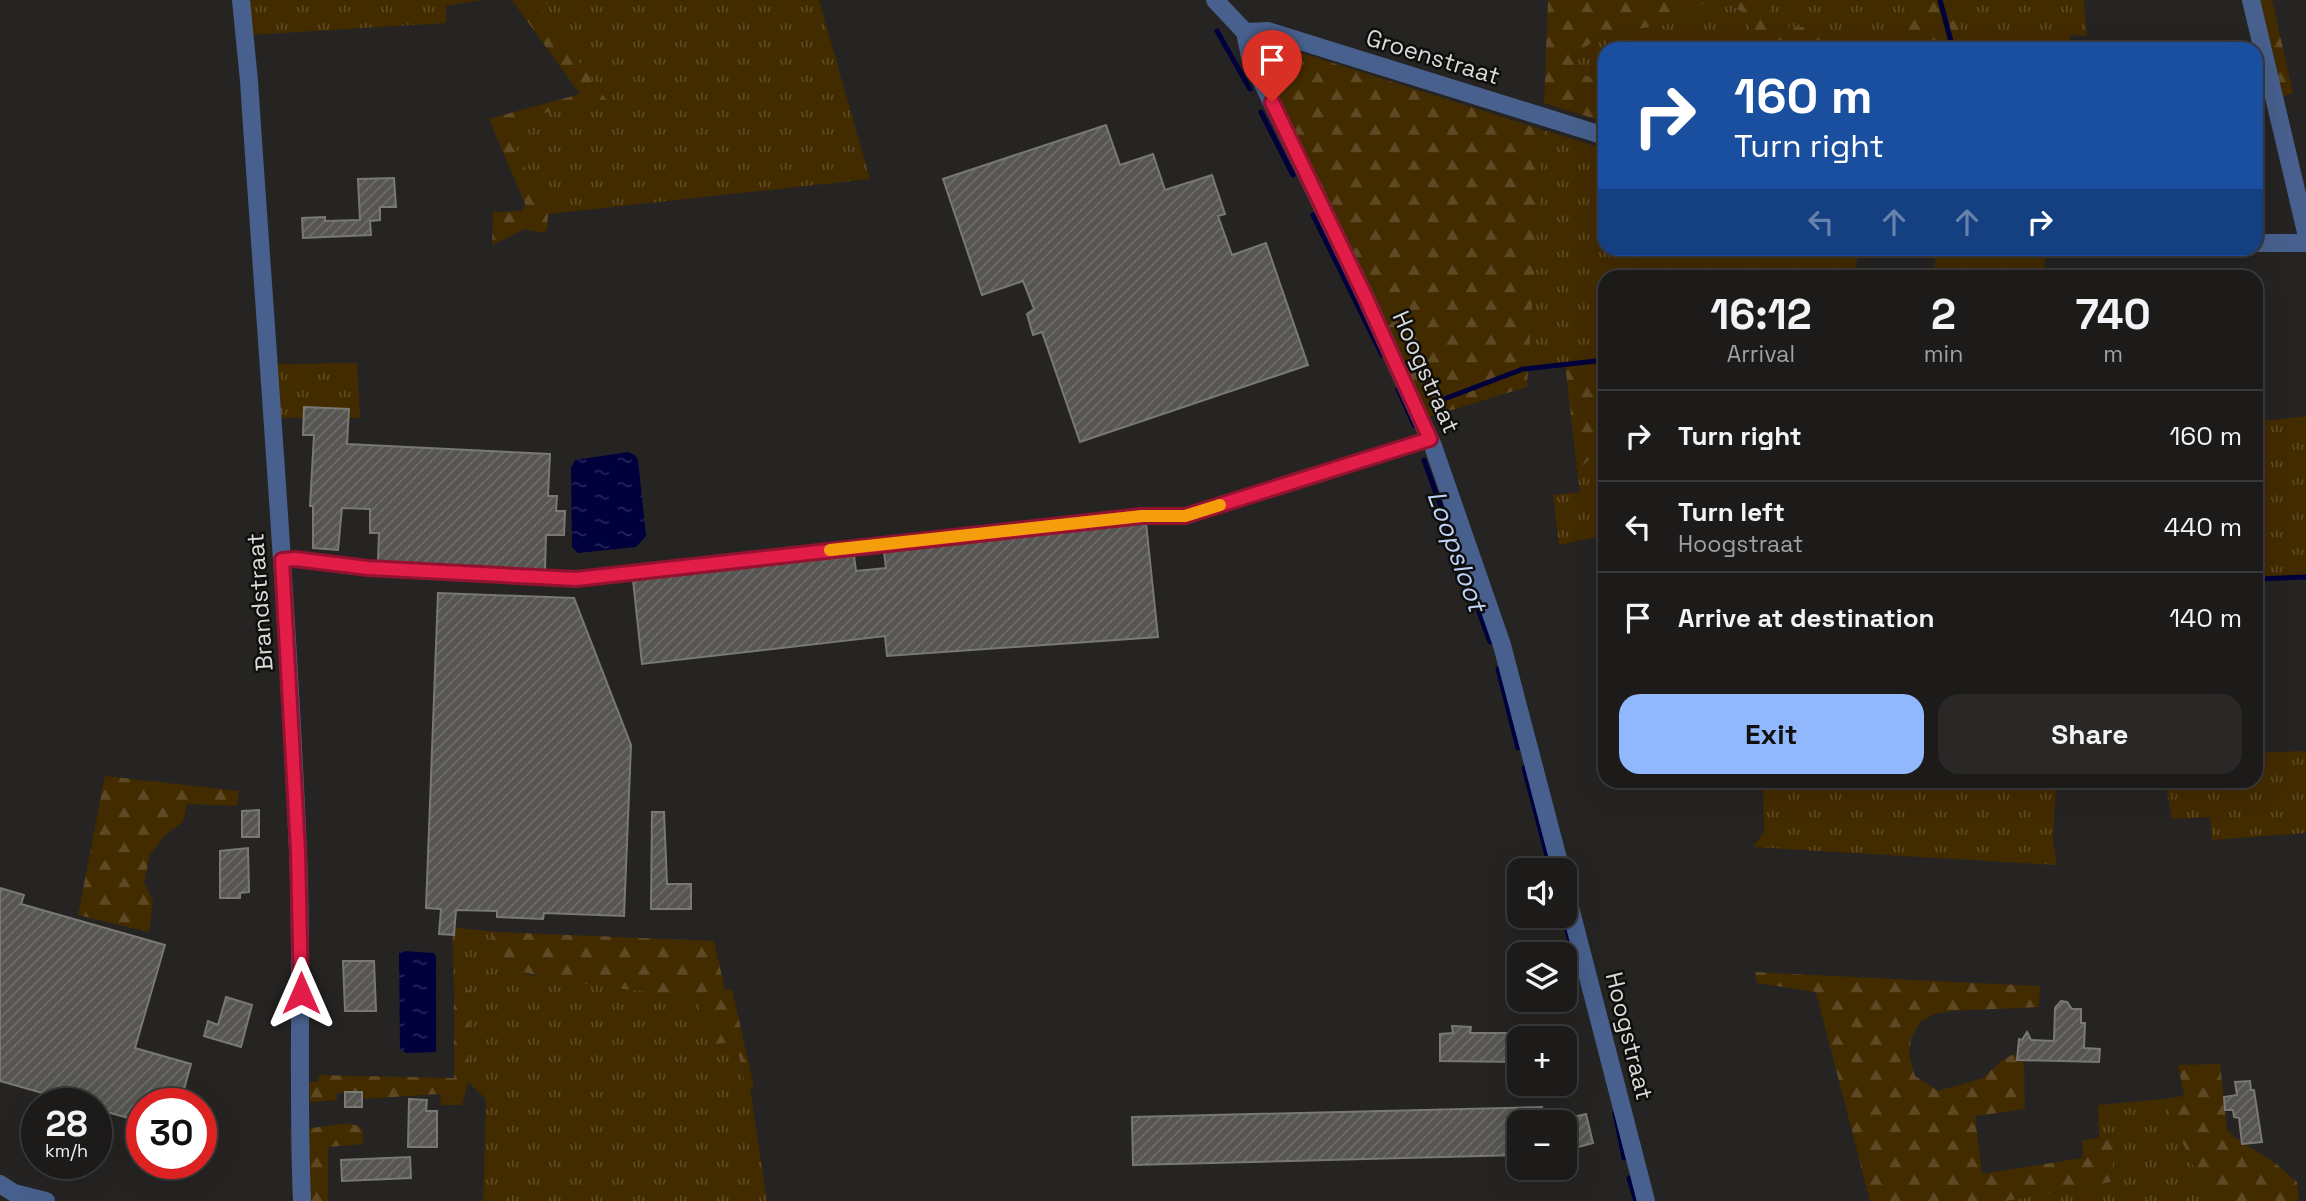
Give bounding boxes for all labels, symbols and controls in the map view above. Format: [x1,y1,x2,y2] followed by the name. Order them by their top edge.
[1363,22,1504,92] street label: Groenstraat
[1242,30,1302,102] pin
[1253,41,1291,79] icon: arrive
[1734,65,1872,127] text: 160 m
[1619,70,1710,161] icon: right
[1734,126,1884,166] text: Turn right
[1802,203,1840,241] icon: left
[1875,203,1913,241] icon: ahead
[1948,203,1986,241] icon: ahead
[2021,203,2059,241] icon: right
[1710,288,1812,341] text: 16:12
[1931,288,1956,341] text: 2
[2076,288,2151,341] text: 740
[1386,306,1467,438] street label: Hoogstraat
[1727,339,1795,369] text: Arrival
[1924,339,1963,369] text: min
[2103,339,2123,369] text: m
[1619,417,1657,455] icon: right
[1678,419,1802,453] text: Turn right
[2170,419,2242,453] text: 160 m
[1419,486,1495,618] water label: Loopsloot
[1678,495,1785,529] text: Turn left
[1619,508,1657,546] icon: left
[2164,510,2242,544] text: 440 m
[1678,529,1803,559] text: Hoogstraat
[239,532,280,672] street label: Brandstraat
[1619,599,1657,637] icon: arrive
[1678,601,1935,635] text: Arrive at destination
[2169,601,2242,635] text: 140 m
[1619,694,1924,774] button: Exit
[1938,694,2242,774] button: Share
[1507,858,1577,1180] map controls
[1507,858,1577,928] button: sound
[1507,942,1577,1012] button: layers
[264,956,338,1030] position arrow
[1599,969,1660,1103] street label: Hoogstraat
[1507,1026,1577,1096] button: +
[126,1088,217,1179] speed limit sign: 30
[46,1102,87,1146] text: 28
[1507,1110,1577,1180] button: −
[45,1139,88,1162] text: km/h

